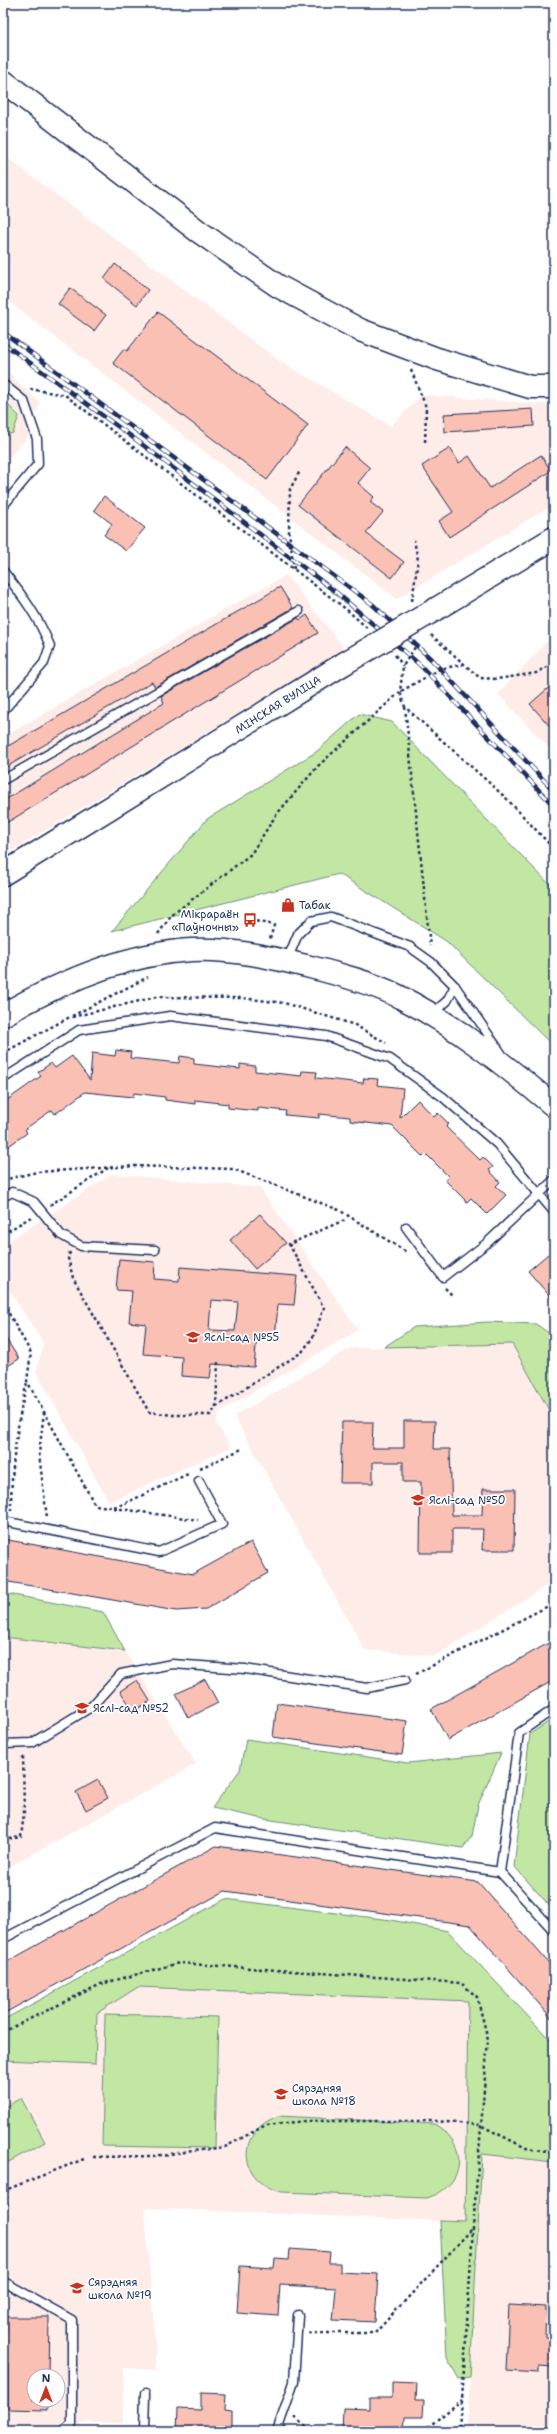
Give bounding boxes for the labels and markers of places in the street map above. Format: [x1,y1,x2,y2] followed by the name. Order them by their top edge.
[280,897,296,913] shop icon: Табак
[299,898,331,913] place label: Табак
[172,907,239,935] place label: Мікрараён «Паўночны»
[242,912,258,928] bus stop icon: Мікрараён «Паўночны»
[185,1329,201,1345] school or university icon: Яслі-сад №55
[204,1330,280,1345] place label: Яслі-сад №55
[410,1492,426,1508] school or university icon: Яслі-сад №50
[429,1493,506,1508] place label: Яслі-сад №50
[74,1700,90,1716] school or university icon: Яслі-сад №52
[93,1701,169,1716] place label: Яслі-сад №52
[292,2081,356,2109] place label: Сярэдняя школа №18
[273,2086,289,2102] school or university icon: Сярэдняя школа №18
[88,2275,152,2303] place label: Сярэдняя школа №19
[69,2280,85,2296] school or university icon: Сярэдняя школа №19

